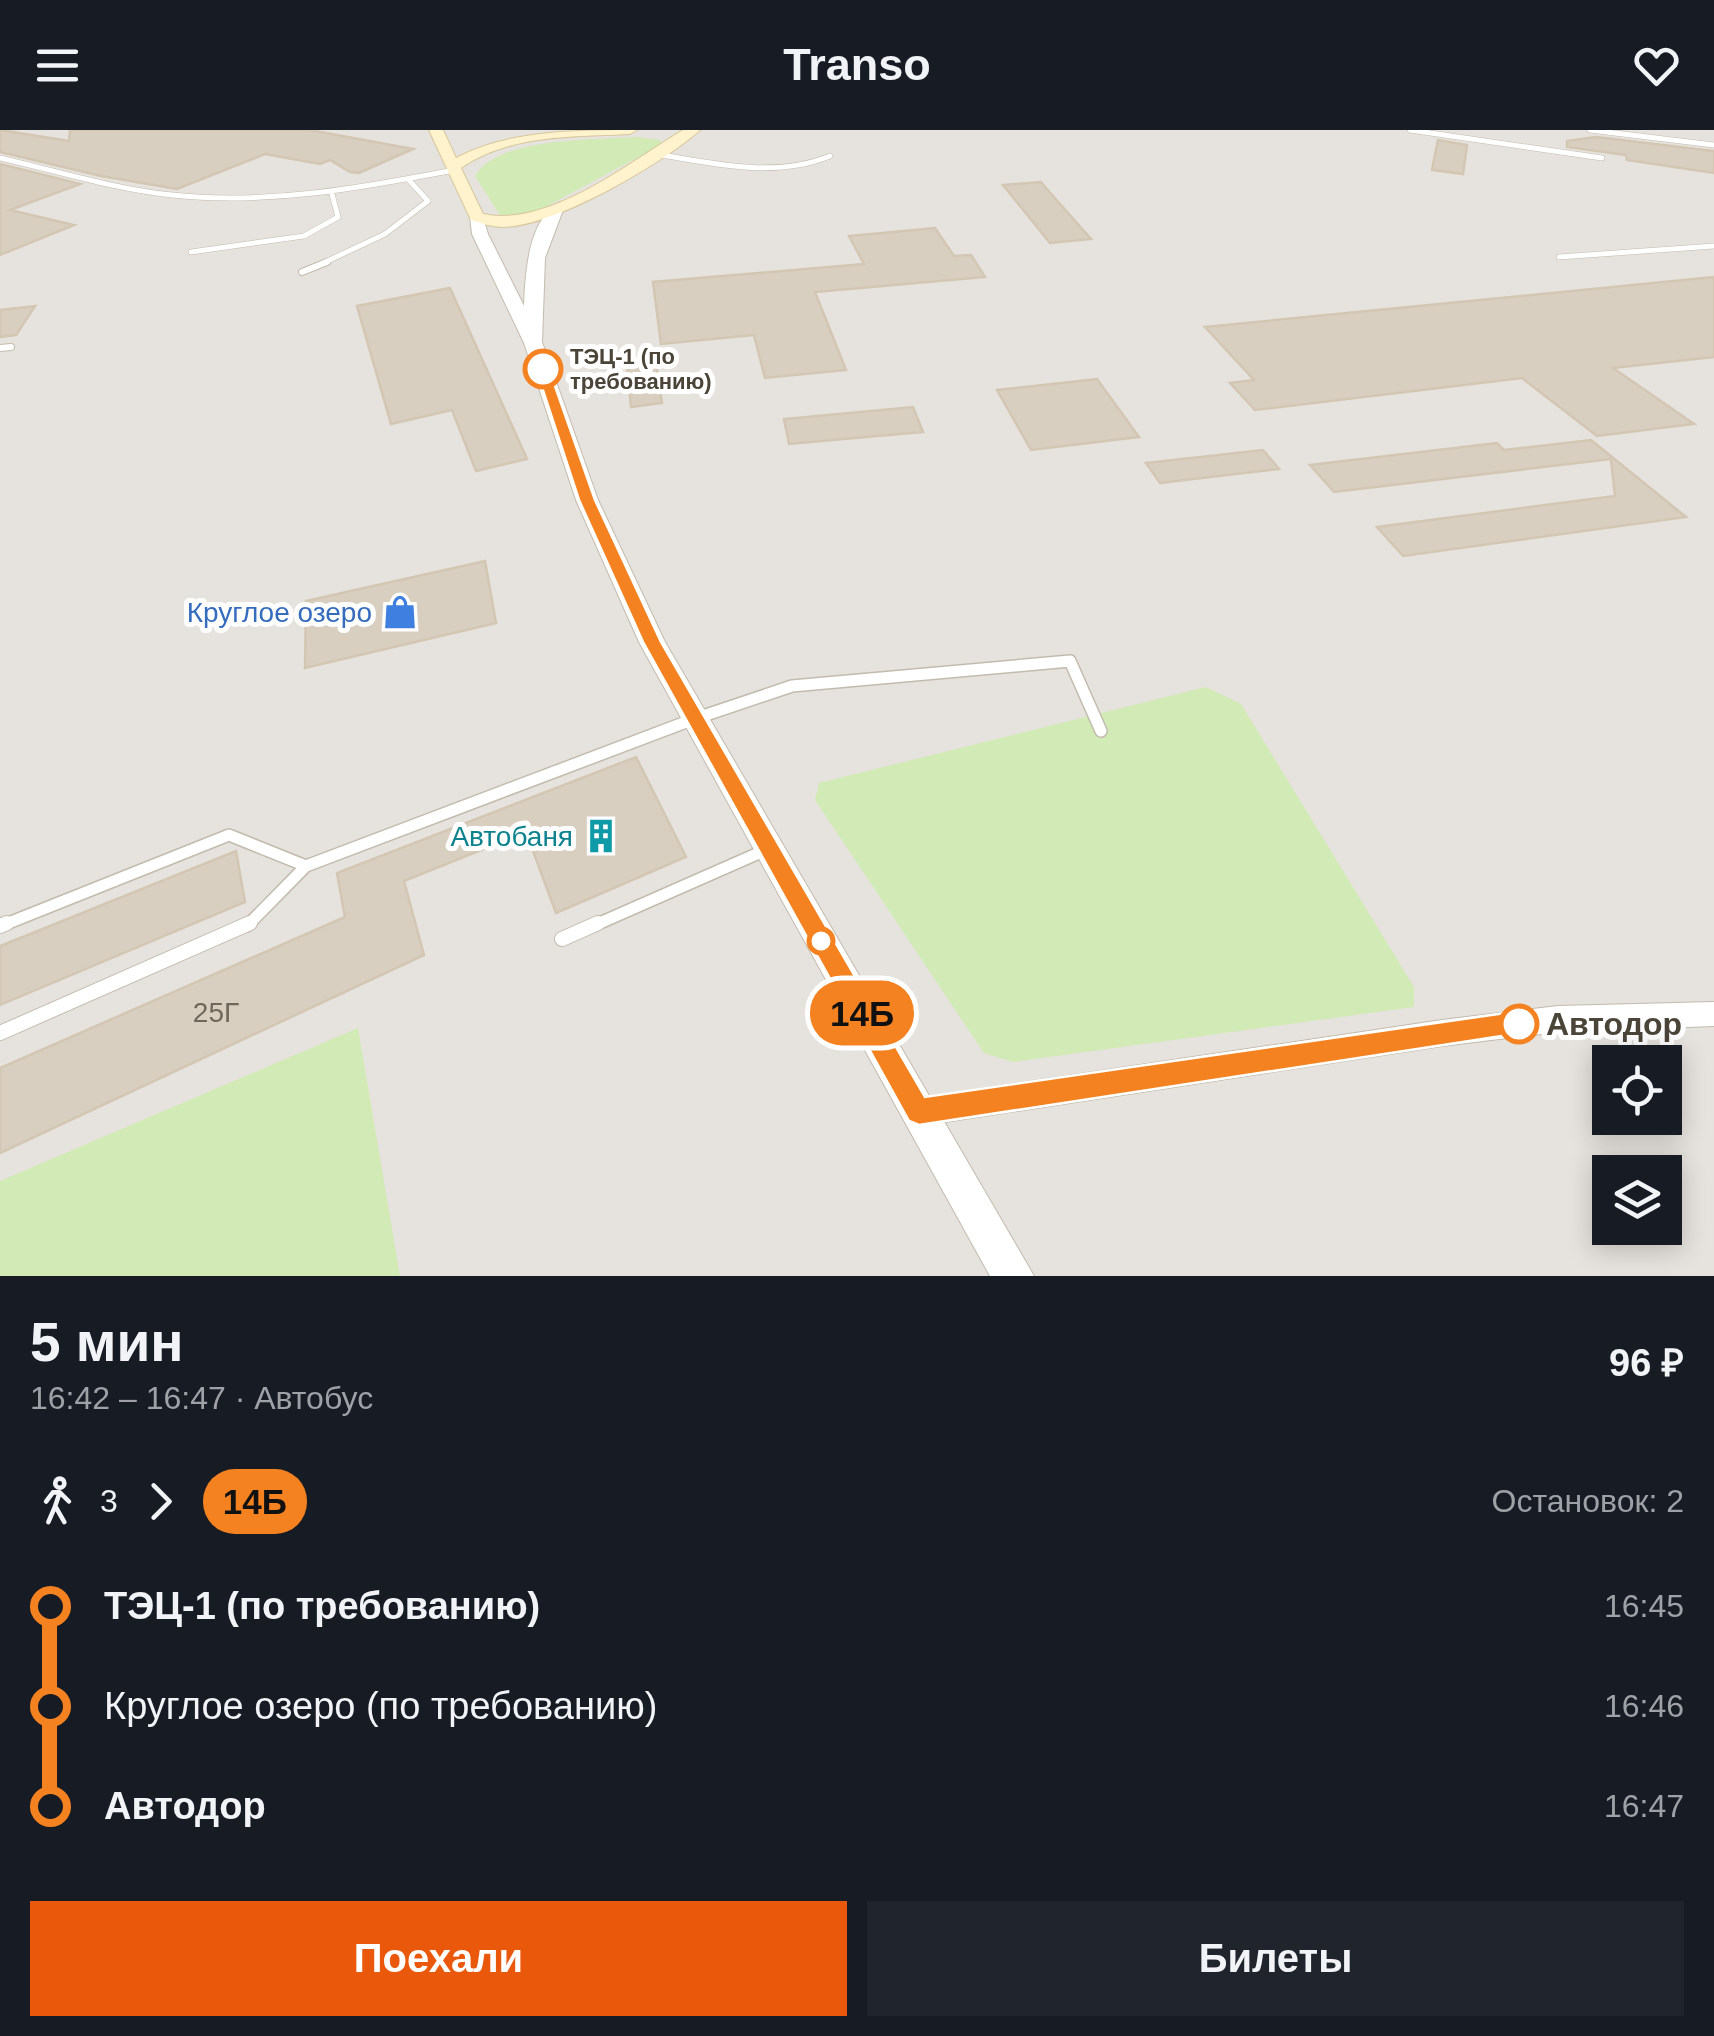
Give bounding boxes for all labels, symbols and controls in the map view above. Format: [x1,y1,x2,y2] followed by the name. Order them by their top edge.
[30,38,85,93] icon: menu
[1629,38,1684,93] icon: heart
[783,39,931,90] text: Transo
[570,344,712,394] place label: ТЭЦ-1 (по требованию)
[524,350,562,388] marker: ТЭЦ-1 (по требованию)
[381,593,419,631] shop icon: Круглое озеро
[187,597,372,628] place label: Круглое озеро
[582,817,620,855] building icon: Автобаня
[450,821,573,852] place label: Автобаня
[808,928,834,954] unlabelled marker
[804,980,920,1046] line badge: 14Б
[830,994,894,1033] text: 14Б
[193,997,239,1028] house number: 25Г
[1500,1005,1538,1043] marker: Автодор
[1546,1006,1682,1042] place label: Автодор
[1592,1045,1682,1245] map controls
[1592,1045,1682,1135] button: locate
[1592,1155,1682,1245] button: layers
[30,1311,184,1373] text: 5 мин
[1609,1342,1684,1384] text: 96 ₽
[30,1380,373,1416] text: 16:42 – 16:47 · Автобус
[30,1474,85,1529] icon: walk
[133,1474,188,1529] icon: forward
[223,1482,287,1521] text: 14Б
[100,1483,118,1519] text: 3
[1492,1483,1684,1519] text: Остановок: 2
[104,1585,540,1627] text: ТЭЦ-1 (по требованию)
[1604,1588,1684,1624] text: 16:45
[104,1685,657,1727] text: Круглое озеро (по требованию)
[1604,1688,1684,1724] text: 16:46
[104,1785,266,1827] text: Автодор
[1604,1788,1684,1824] text: 16:47
[30,1901,847,2016] button: Поехали
[867,1901,1684,2016] button: Билеты

